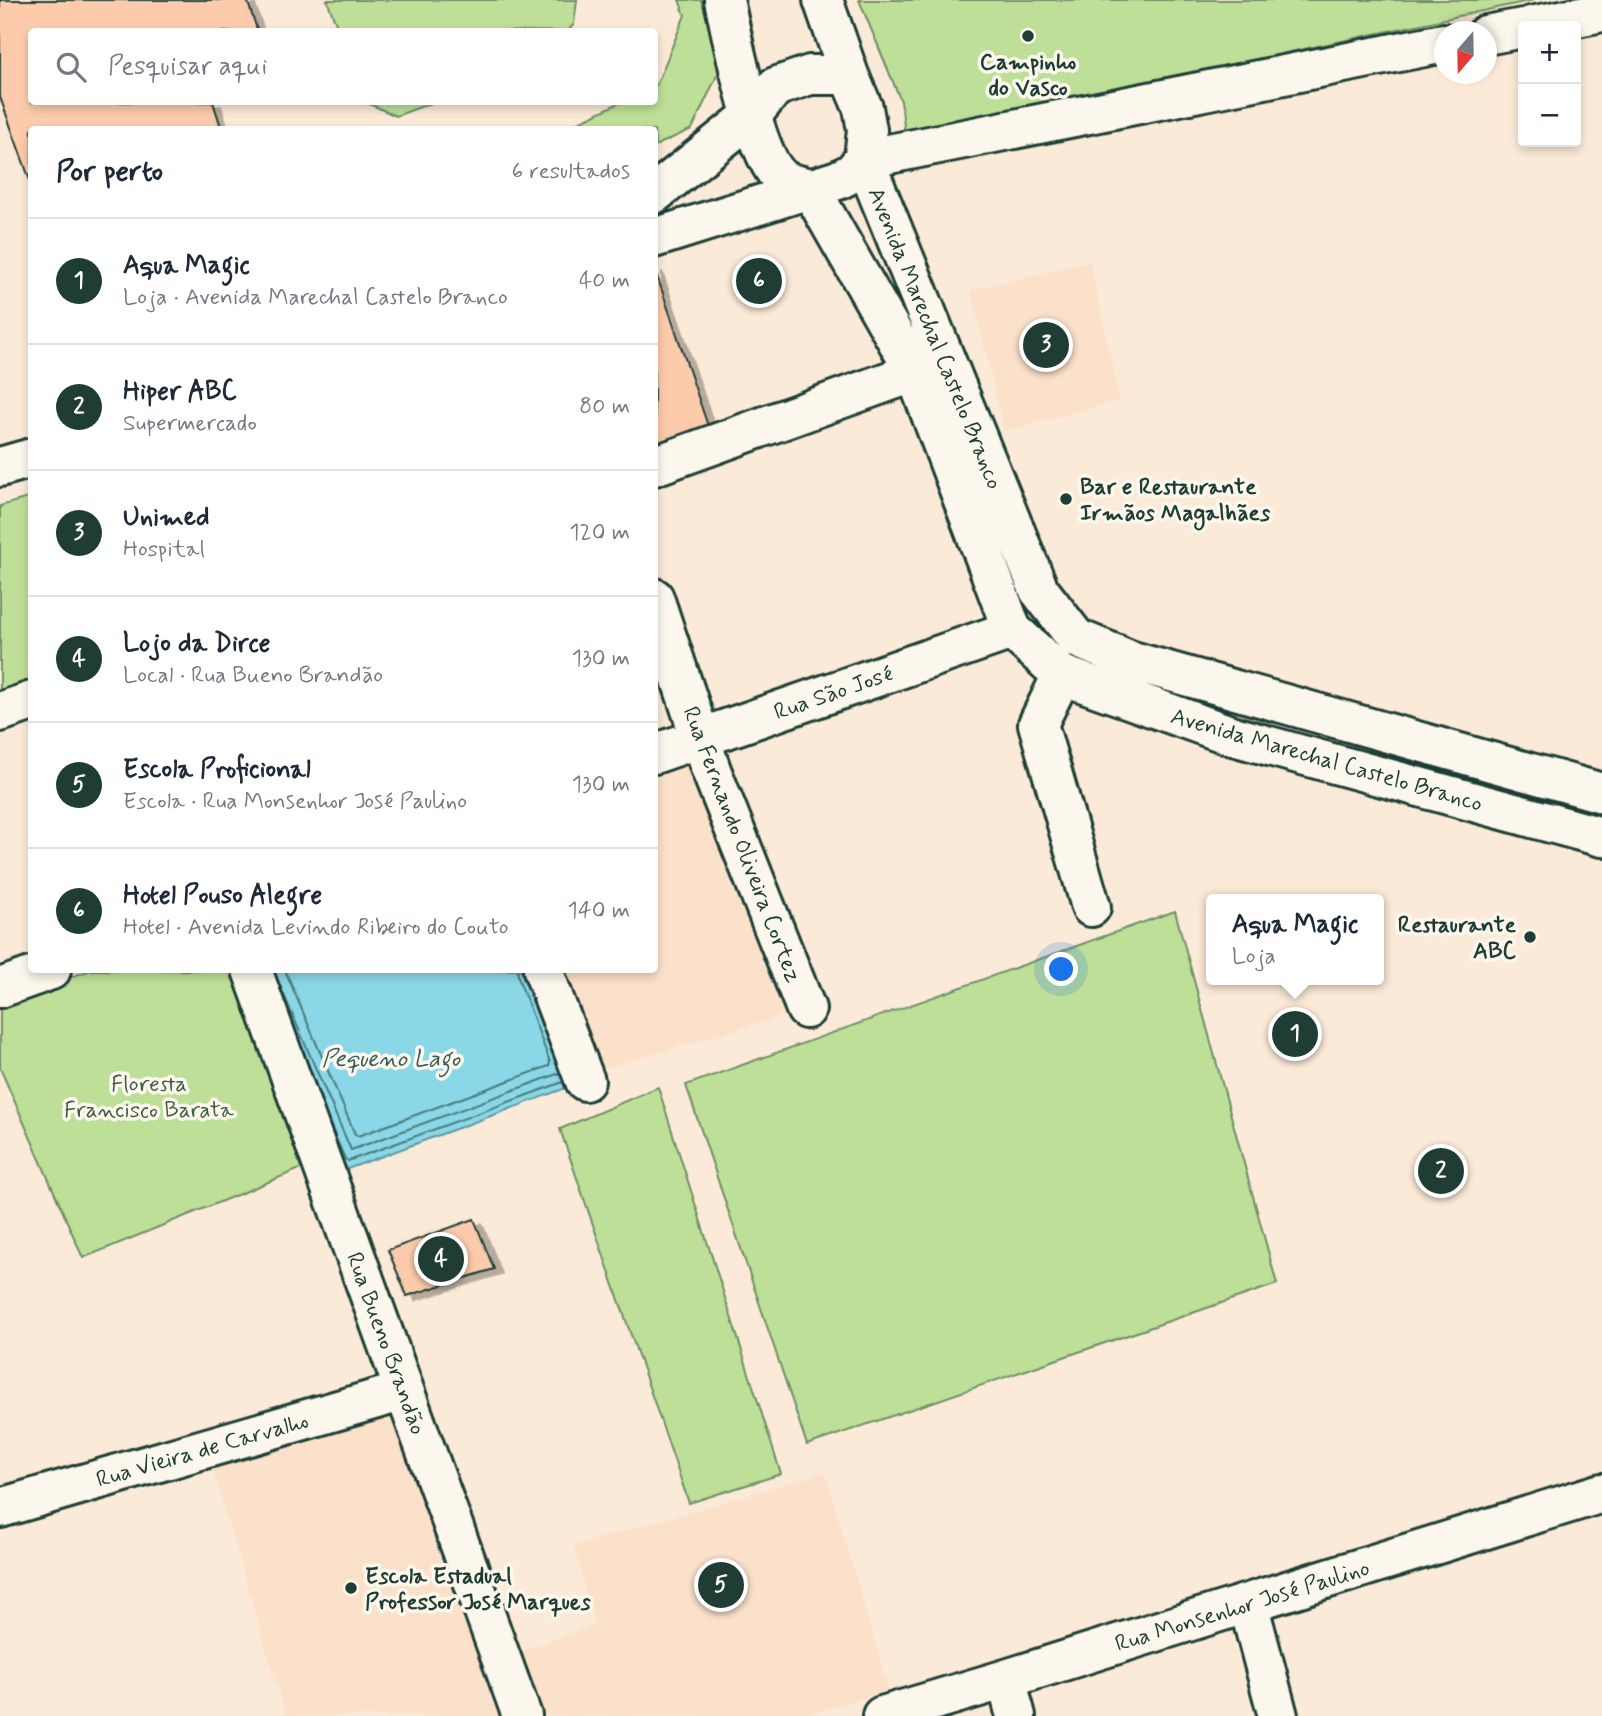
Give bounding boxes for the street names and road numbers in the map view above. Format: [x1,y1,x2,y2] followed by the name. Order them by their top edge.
[860,183,1009,494] street label: Avenida Marechal Castelo Branco
[770,660,897,728] street label: Rua São José
[675,702,808,987] street label: Rua Fernando Oliveira Cortez
[1167,702,1486,820] street label: Avenida Marechal Castelo Branco
[338,1248,432,1439] street label: Rua Bueno Brandão
[93,1406,312,1496] street label: Rua Vieira de Carvalho
[1112,1554,1374,1660] street label: Rua Monsenhor José Paulino

